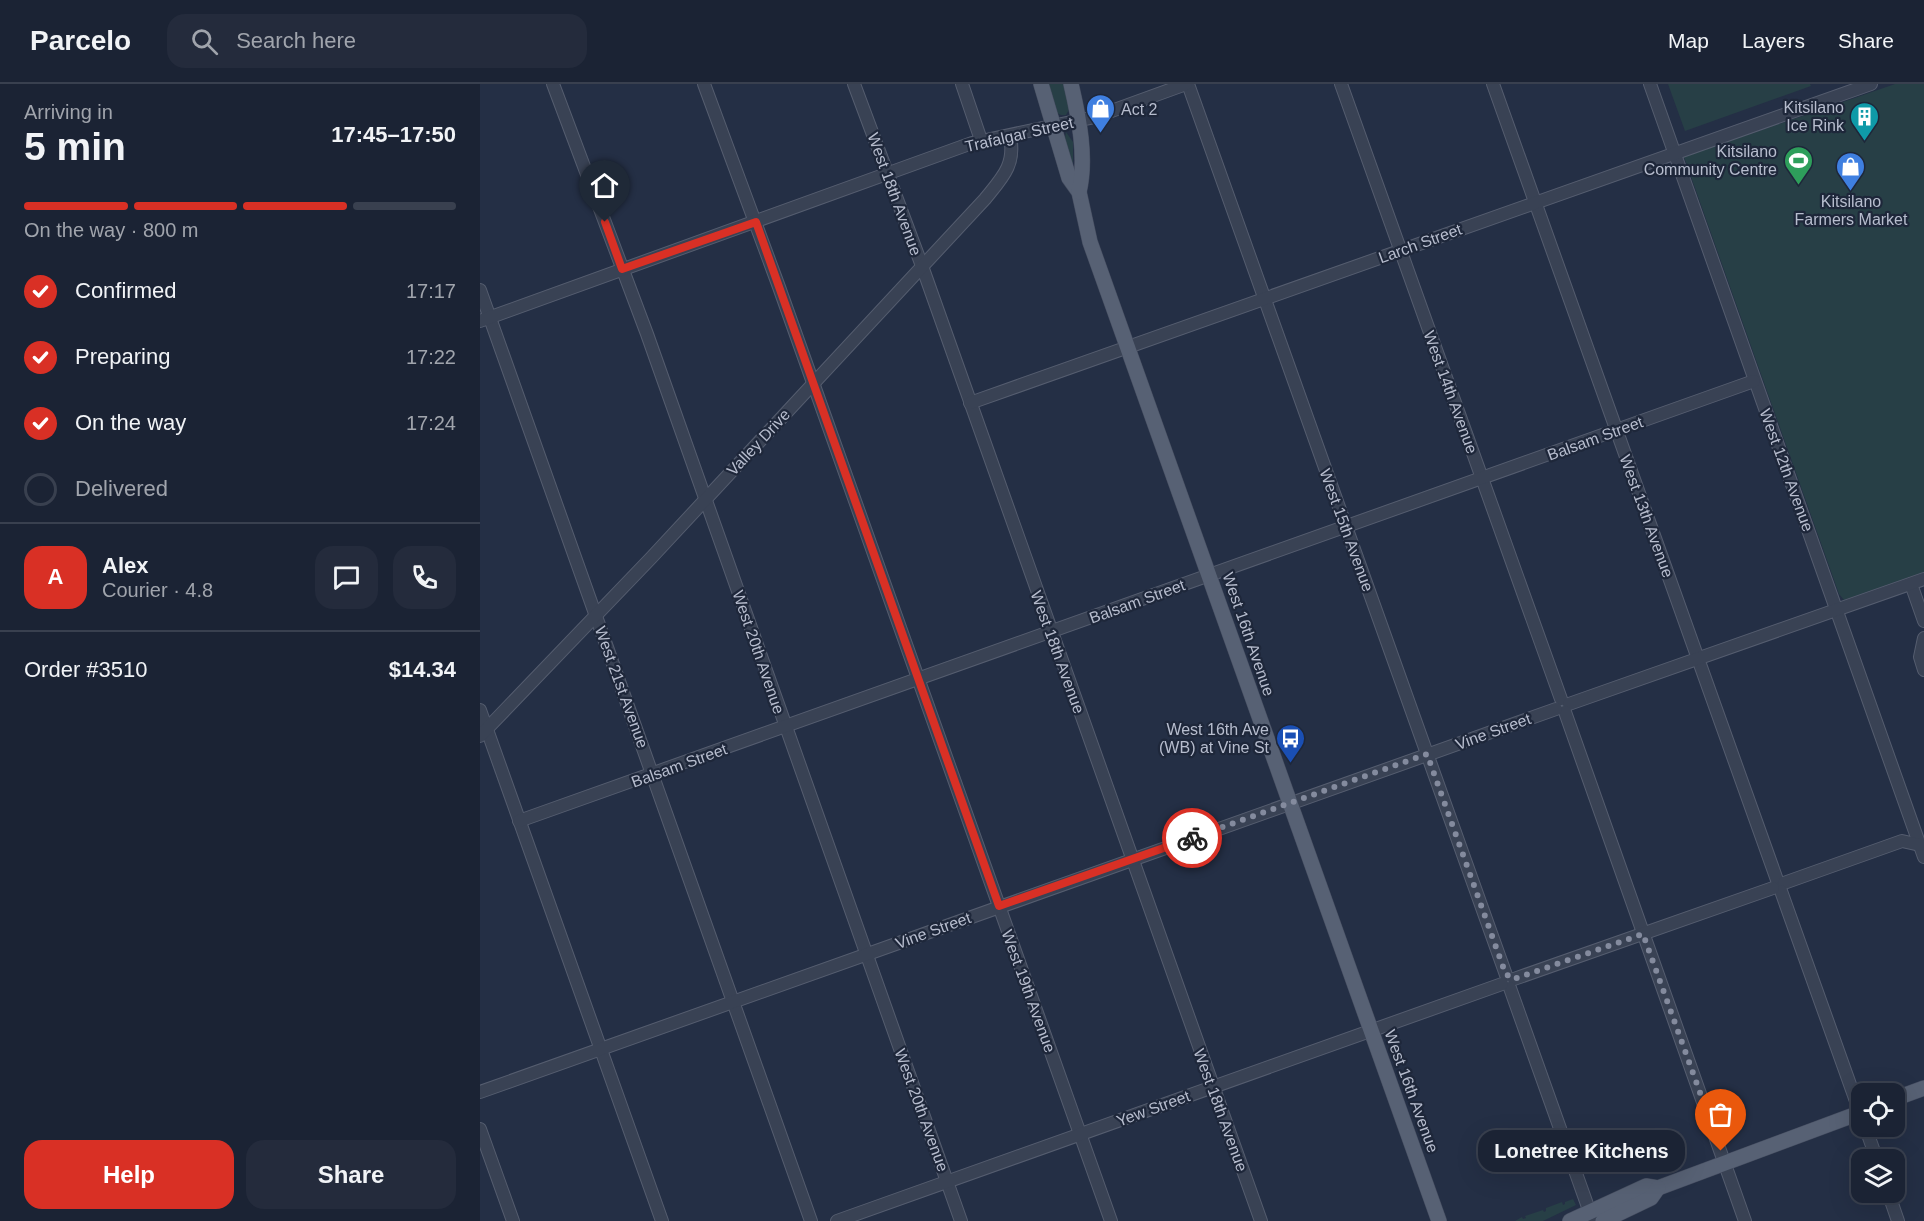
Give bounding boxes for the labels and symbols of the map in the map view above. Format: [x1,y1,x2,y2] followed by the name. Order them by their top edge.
[1084,93,1116,135] shop icon: Act 2
[1784,99,1845,134] place label: Kitsilano Ice Rink
[1849,100,1881,142] building icon: Kitsilano Ice Rink
[1121,101,1158,118] place label: Act 2
[963,114,1075,155] street label: Trafalgar Street
[864,131,925,258] street label: West 18th Avenue
[1644,143,1777,178] place label: Kitsilano Community Centre
[1782,144,1814,186] sports icon: Kitsilano Community Centre
[1835,150,1867,192] shop icon: Kitsilano Farmers Market
[579,160,630,222] pin
[1795,193,1908,228] place label: Kitsilano Farmers Market
[1376,220,1465,266] street label: Larch Street
[1420,329,1481,456] street label: West 14th Avenue
[723,406,793,479] street label: Valley Drive
[1756,407,1817,534] street label: West 12th Avenue
[1545,413,1646,464] street label: Balsam Street
[1616,453,1677,580] street label: West 13th Avenue
[1316,467,1377,594] street label: West 15th Avenue
[1219,570,1278,698] street label: West 16th Avenue
[1087,576,1188,627] street label: Balsam Street
[729,588,788,716] street label: West 20th Avenue
[1027,589,1088,716] street label: West 18th Avenue
[592,624,652,750] street label: West 21st Avenue
[1453,710,1534,753] street label: Vine Street
[1159,721,1270,756] place label: West 16th Ave (WB) at Vine St
[1274,722,1306,764] bus stop icon: West 16th Ave (WB) at Vine St
[629,740,730,791] street label: Balsam Street
[1162,808,1222,868] courier
[893,909,974,952] street label: Vine Street
[998,928,1059,1055] street label: West 19th Avenue
[1381,1028,1442,1155] street label: West 16th Avenue
[891,1047,952,1174] street label: West 20th Avenue
[1190,1047,1251,1174] street label: West 18th Avenue
[1114,1087,1193,1130] street label: Yew Street
[1695,1089,1746,1151] pin
[1478,1130,1685,1172] callout: Lonetree Kitchens

